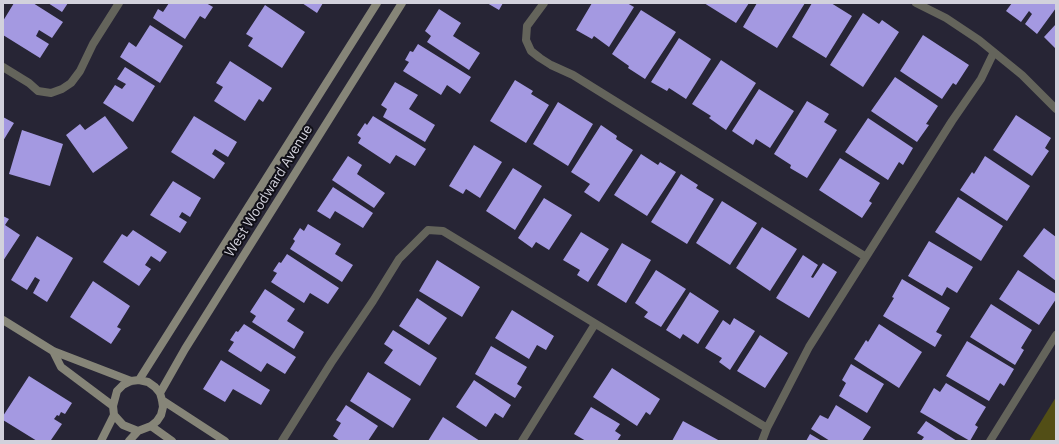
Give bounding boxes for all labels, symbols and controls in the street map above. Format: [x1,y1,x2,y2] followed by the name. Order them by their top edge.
[222,122,316,260] street label: West Woodward Avenue

